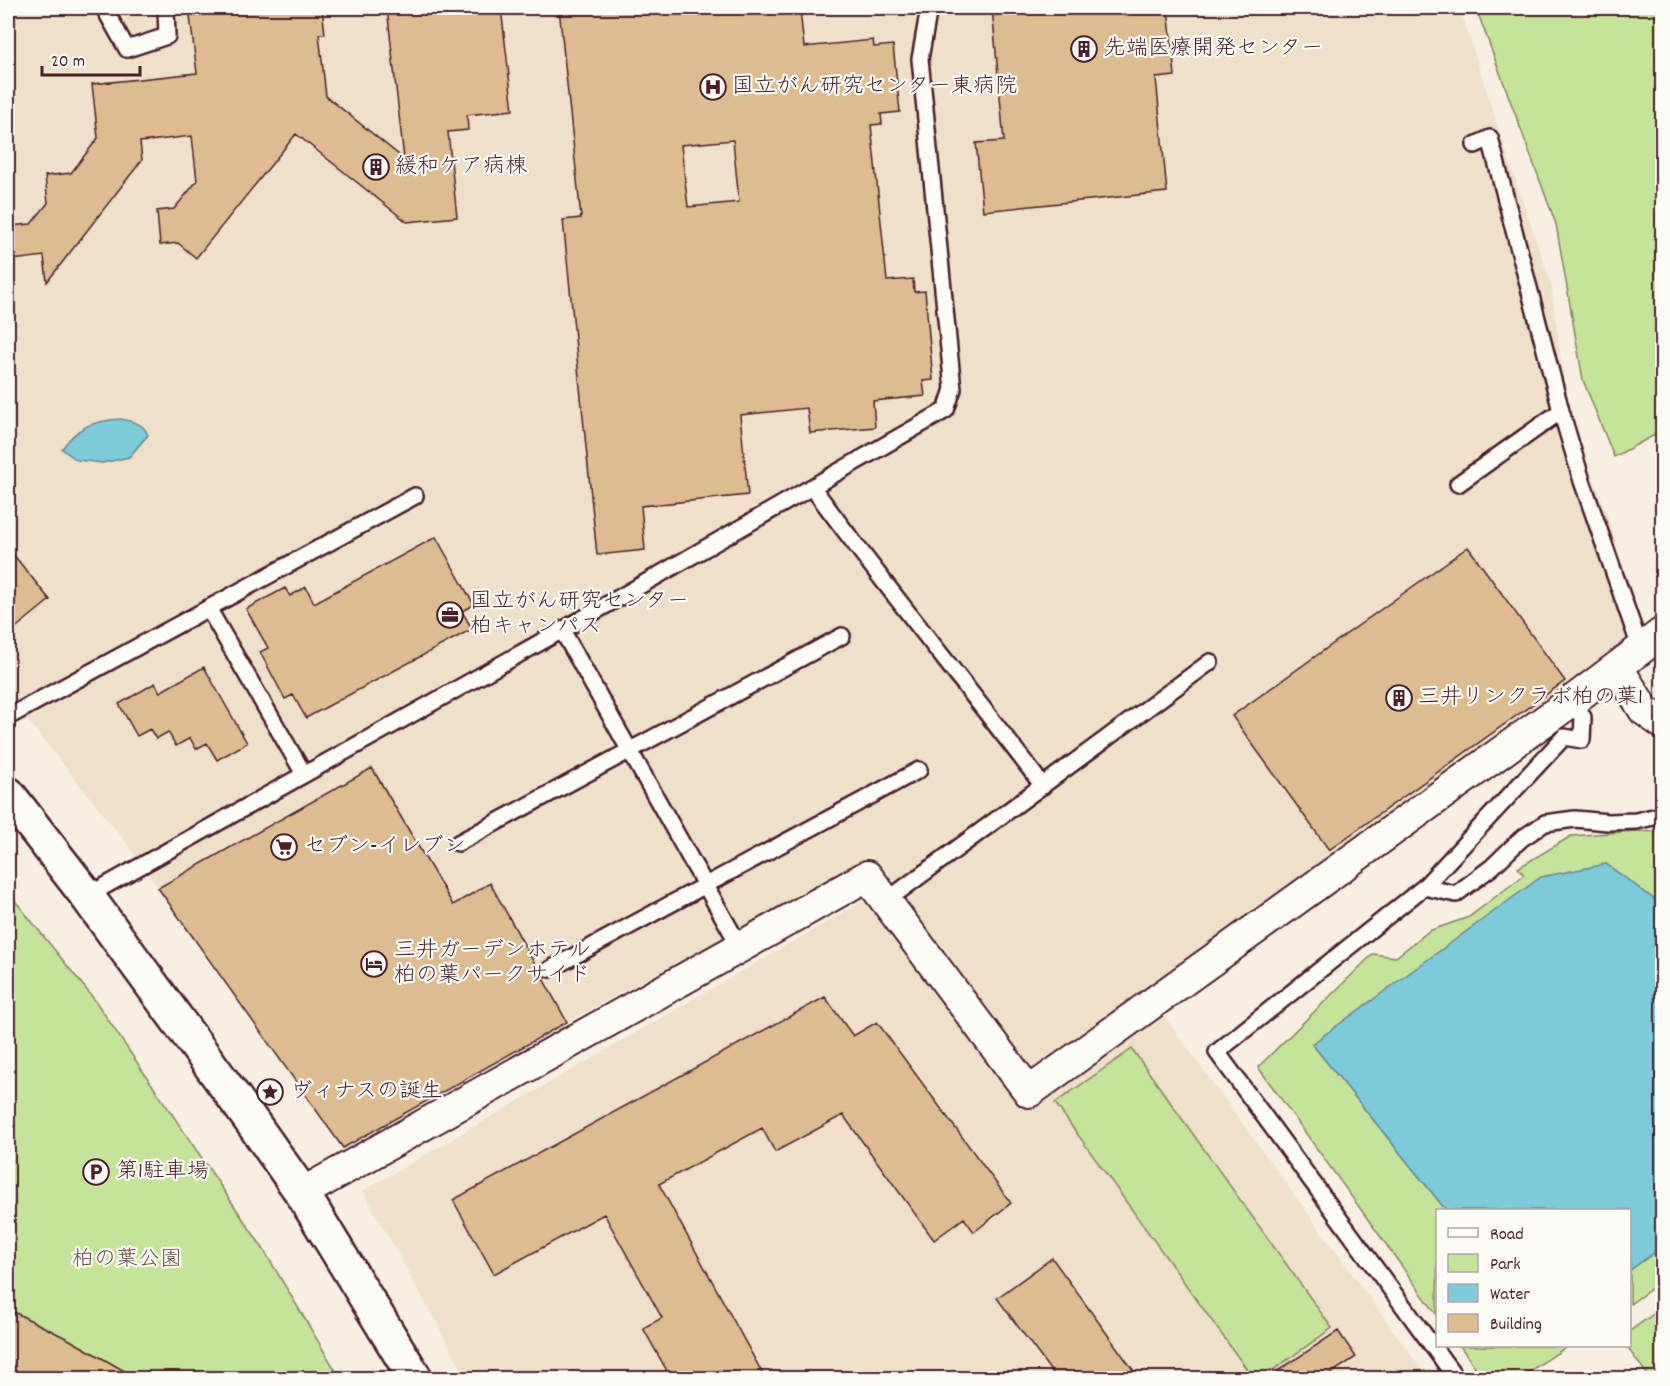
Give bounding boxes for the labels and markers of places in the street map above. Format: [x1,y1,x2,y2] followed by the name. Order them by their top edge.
[1069,34,1099,64] building icon: 先端医療開発センター
[1104,34,1323,65] place label: 先端医療開発センター
[698,72,728,102] hospital icon: 国立がん研究センター東病院
[732,72,1017,103] place label: 国立がん研究センター東病院
[361,152,391,182] building icon: 緩和ケア病棟
[395,152,527,183] place label: 緩和ケア病棟
[470,587,689,643] place label: 国立がん研究センター 柏キャンパス
[435,600,465,630] office icon: 国立がん研究センター 柏キャンパス
[1384,683,1414,713] building icon: 三井リンクラボ柏の葉1
[1418,683,1643,714] place label: 三井リンクラボ柏の葉1
[269,832,299,862] supermarket icon: セブン-イレブン
[304,832,466,863] place label: セブン-イレブン
[394,936,591,992] place label: 三井ガーデンホテル 柏の葉パークサイド
[359,949,389,979] hotel icon: 三井ガーデンホテル 柏の葉パークサイド
[255,1077,285,1107] place icon: ヴィナスの誕生
[290,1077,443,1108] place label: ヴィナスの誕生
[81,1157,111,1187] parking icon: 第1駐車場
[116,1157,209,1188] place label: 第1駐車場

